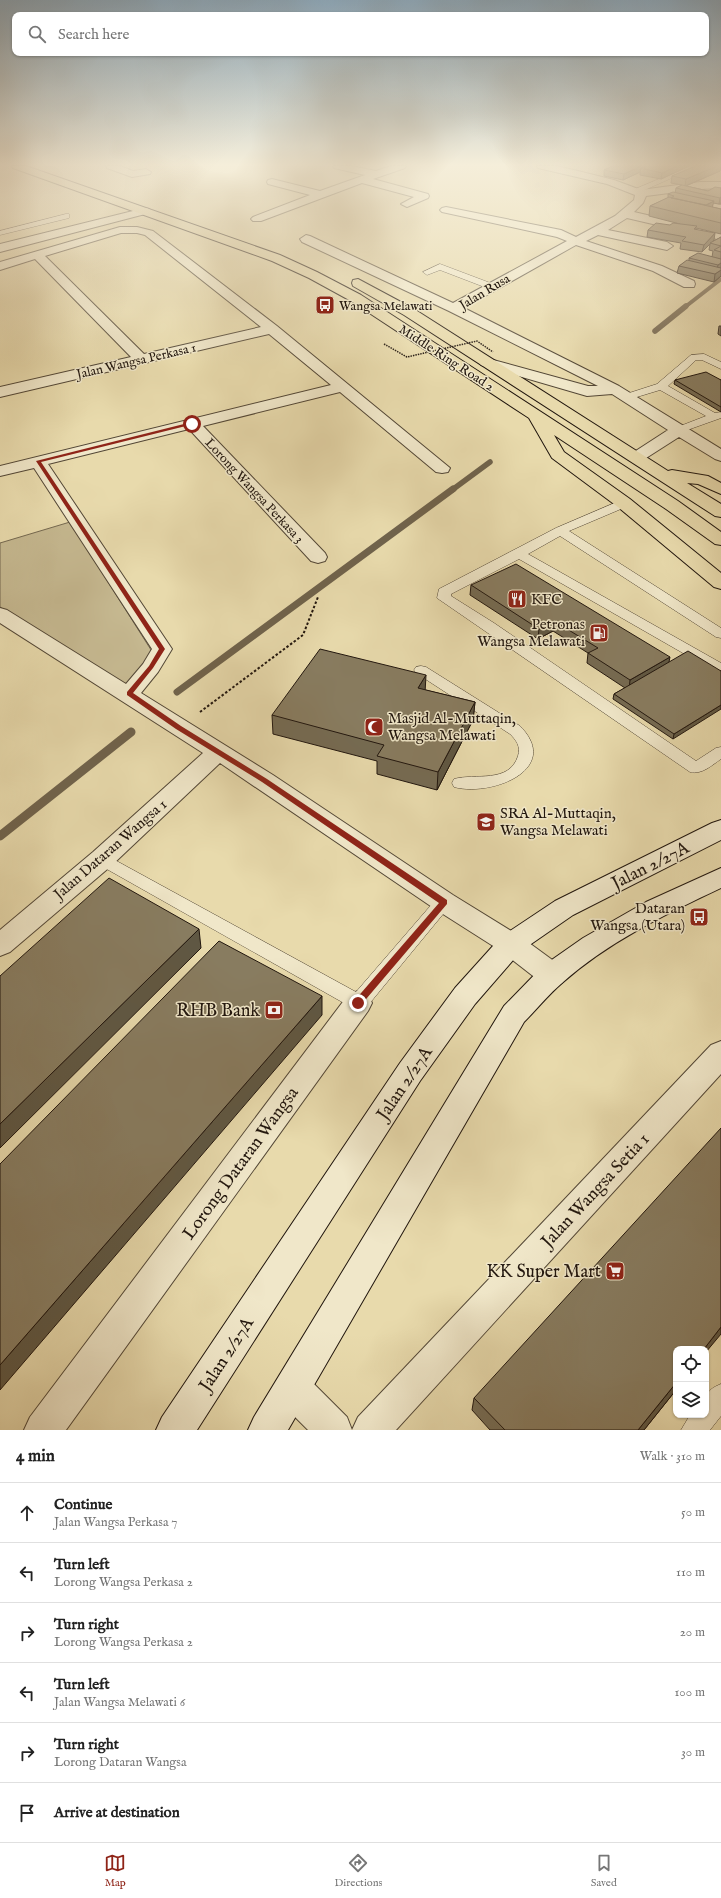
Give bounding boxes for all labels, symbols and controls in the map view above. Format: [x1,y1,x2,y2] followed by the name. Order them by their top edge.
[12,12,709,56] search box
[26,23,48,45] icon: search
[58,25,129,44] text: Search here
[455,270,514,315] street label: Jalan Rusa
[314,294,336,316] bus stop icon: Wangsa Melawati
[339,298,433,315] place label: Wangsa Melawati
[395,321,497,395] street label: Middle Ring Road 2
[73,339,198,384] street label: Jalan Wangsa Perkasa 1
[183,415,201,433] route start
[201,435,307,547] street label: Lorong Wangsa Perkasa 3
[506,588,528,610] restaurant icon: KFC
[531,590,562,609] place label: KFC
[477,615,585,651] place label: Petronas Wangsa Melawati
[588,622,610,644] fuel station icon: Petronas Wangsa Melawati
[388,709,516,745] place label: Masjid Al-Muttaqin, Wangsa Melawati
[363,716,385,738] mosque icon: Masjid Al-Muttaqin, Wangsa Melawati
[48,795,171,905] street label: Jalan Dataran Wangsa 1
[500,804,616,840] place label: SRA Al-Muttaqin, Wangsa Melawati
[475,811,497,833] school or university icon: SRA Al-Muttaqin, Wangsa Melawati
[606,837,694,897] street label: Jalan 2/27A
[590,899,685,935] place label: Dataran Wangsa (Utara)
[688,906,710,928] bus stop icon: Dataran Wangsa (Utara)
[349,994,367,1012] route end
[263,999,285,1021] bank icon: RHB Bank
[176,1000,260,1023] place label: RHB Bank
[371,1042,439,1127] street label: Jalan 2/27A
[178,1083,305,1245] street label: Lorong Dataran Wangsa
[536,1129,655,1255] street label: Jalan Wangsa Setia 1
[604,1260,626,1282] supermarket icon: KK Super Mart
[486,1261,601,1284] place label: KK Super Mart
[194,1313,260,1398] street label: Jalan 2/27A
[673,1346,709,1418] map controls
[673,1346,709,1382] button: locate
[673,1382,709,1418] button: layers
[16,1446,55,1467] text: 4 min
[640,1448,705,1465] text: Walk · 310 m
[54,1495,112,1514] text: Continue
[16,1502,38,1524] icon: ahead
[681,1504,705,1521] text: 50 m
[54,1514,177,1531] text: Jalan Wangsa Perkasa 7
[54,1555,110,1574] text: Turn left
[16,1562,38,1584] icon: left
[676,1564,705,1581] text: 110 m
[54,1574,193,1591] text: Lorong Wangsa Perkasa 2
[54,1615,119,1634] text: Turn right
[16,1622,38,1644] icon: right
[680,1624,705,1641] text: 20 m
[54,1634,193,1651] text: Lorong Wangsa Perkasa 2
[54,1675,110,1694] text: Turn left
[16,1682,38,1704] icon: left
[675,1684,705,1701] text: 100 m
[54,1694,185,1711] text: Jalan Wangsa Melawati 6
[54,1735,119,1754] text: Turn right
[16,1742,38,1764] icon: right
[681,1744,705,1761] text: 30 m
[54,1754,187,1771] text: Lorong Dataran Wangsa
[16,1802,38,1824] icon: arrive
[54,1803,180,1822] text: Arrive at destination
[104,1852,126,1890] tab: Map
[335,1852,382,1890] tab: Directions
[591,1852,617,1890] tab: Saved

